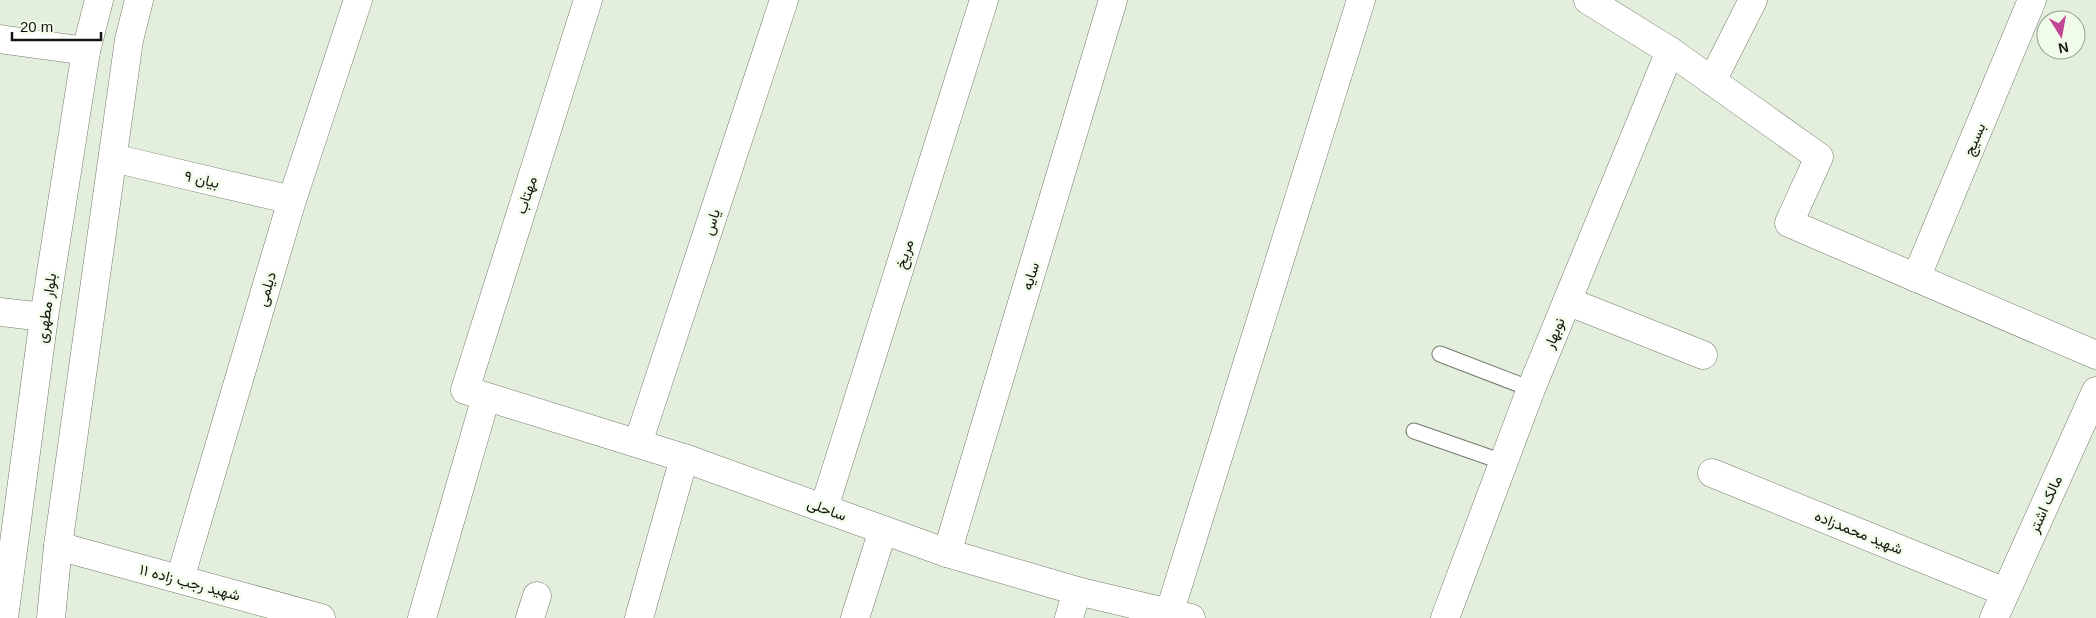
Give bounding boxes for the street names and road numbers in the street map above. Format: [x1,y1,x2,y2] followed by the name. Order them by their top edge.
[1960,120,1991,159] street label: بسیج
[183,167,221,192] street label: بیان ۹
[512,174,541,216] street label: مهتاب
[699,207,725,238] street label: یاس
[891,237,920,272] street label: مریخ
[1018,260,1043,292] street label: سایه
[253,270,281,309] street label: دیلمی
[33,272,61,344] street label: بلوار مطهری
[1540,315,1569,352] street label: نوبهار
[2024,473,2066,537] street label: مالک اشتر
[804,494,849,526] street label: ساحلی
[1812,507,1906,558] street label: شهید محمدزاده
[138,560,242,605] street label: شهید رجب زاده ۱۱

